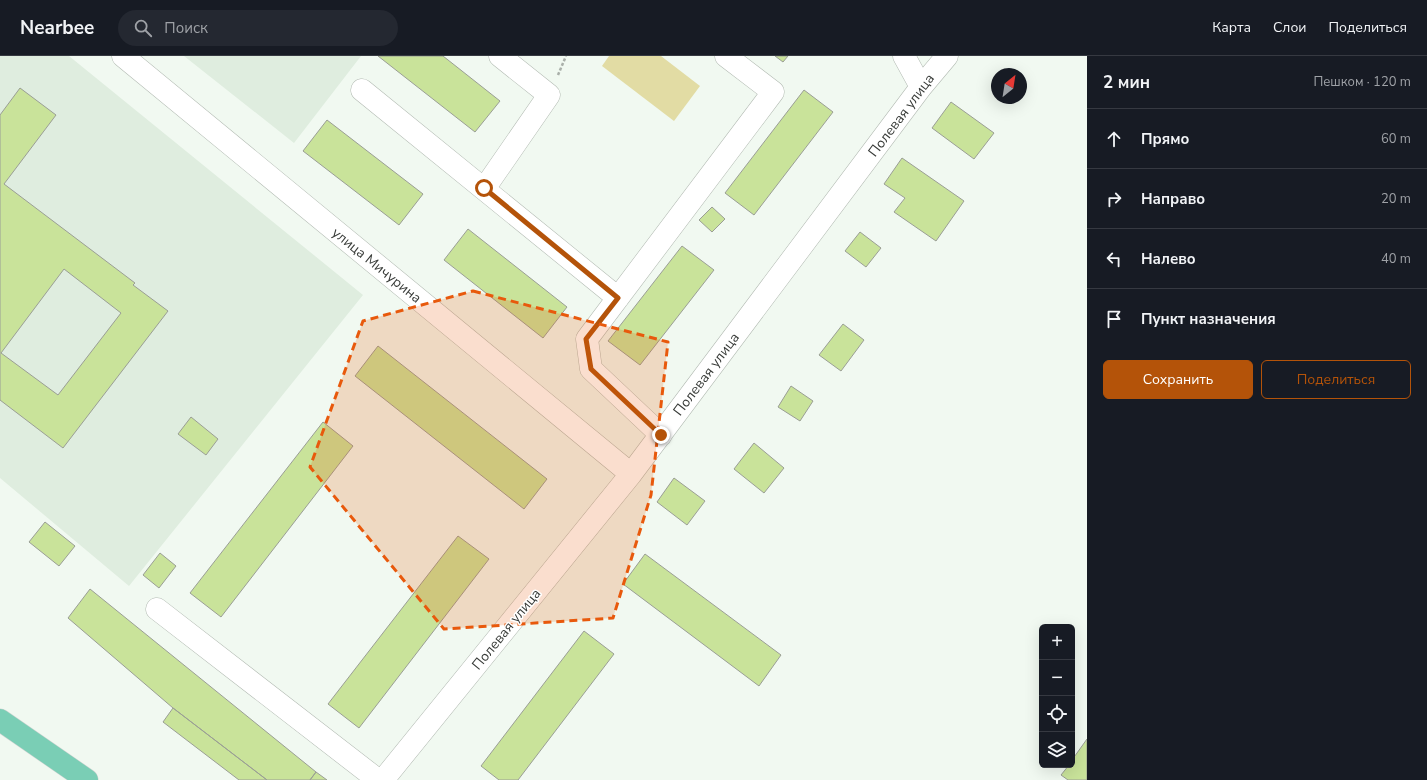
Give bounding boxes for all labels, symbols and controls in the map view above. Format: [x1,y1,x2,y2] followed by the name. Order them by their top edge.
[118,10,398,46] search box
[20,15,94,41] text: Nearbee
[132,17,154,39] icon: search
[164,18,208,38] text: Поиск
[1212,18,1251,37] text: Карта
[1273,18,1307,37] text: Слои
[1329,18,1407,37] text: Поделиться
[991,68,1027,104] north arrow
[864,70,939,161] street label: Полевая улица
[1103,71,1150,94] text: 2 мин
[1313,73,1411,91] text: Пешком · 120 m
[1103,128,1125,150] icon: ahead
[1141,129,1189,149] text: Прямо
[1381,130,1411,148] text: 60 m
[475,179,493,197] route start
[1103,188,1125,210] icon: right
[1141,189,1205,209] text: Направо
[1381,190,1411,208] text: 20 m
[328,223,425,307] street label: улица Мичурина
[1103,248,1125,270] icon: left
[1141,249,1196,269] text: Налево
[1381,250,1411,268] text: 40 m
[1103,308,1125,330] icon: arrive
[1141,309,1276,329] text: Пункт назначения
[669,329,744,420] street label: Полевая улица
[1103,360,1253,399] button: Сохранить
[1261,360,1411,399] button: Поделиться
[652,426,670,444] route end
[468,585,545,674] street label: Полевая улица
[1039,624,1075,768] map controls
[1039,624,1075,660] button: +
[1039,660,1075,696] button: −
[1039,696,1075,732] button: locate
[1039,732,1075,768] button: layers

